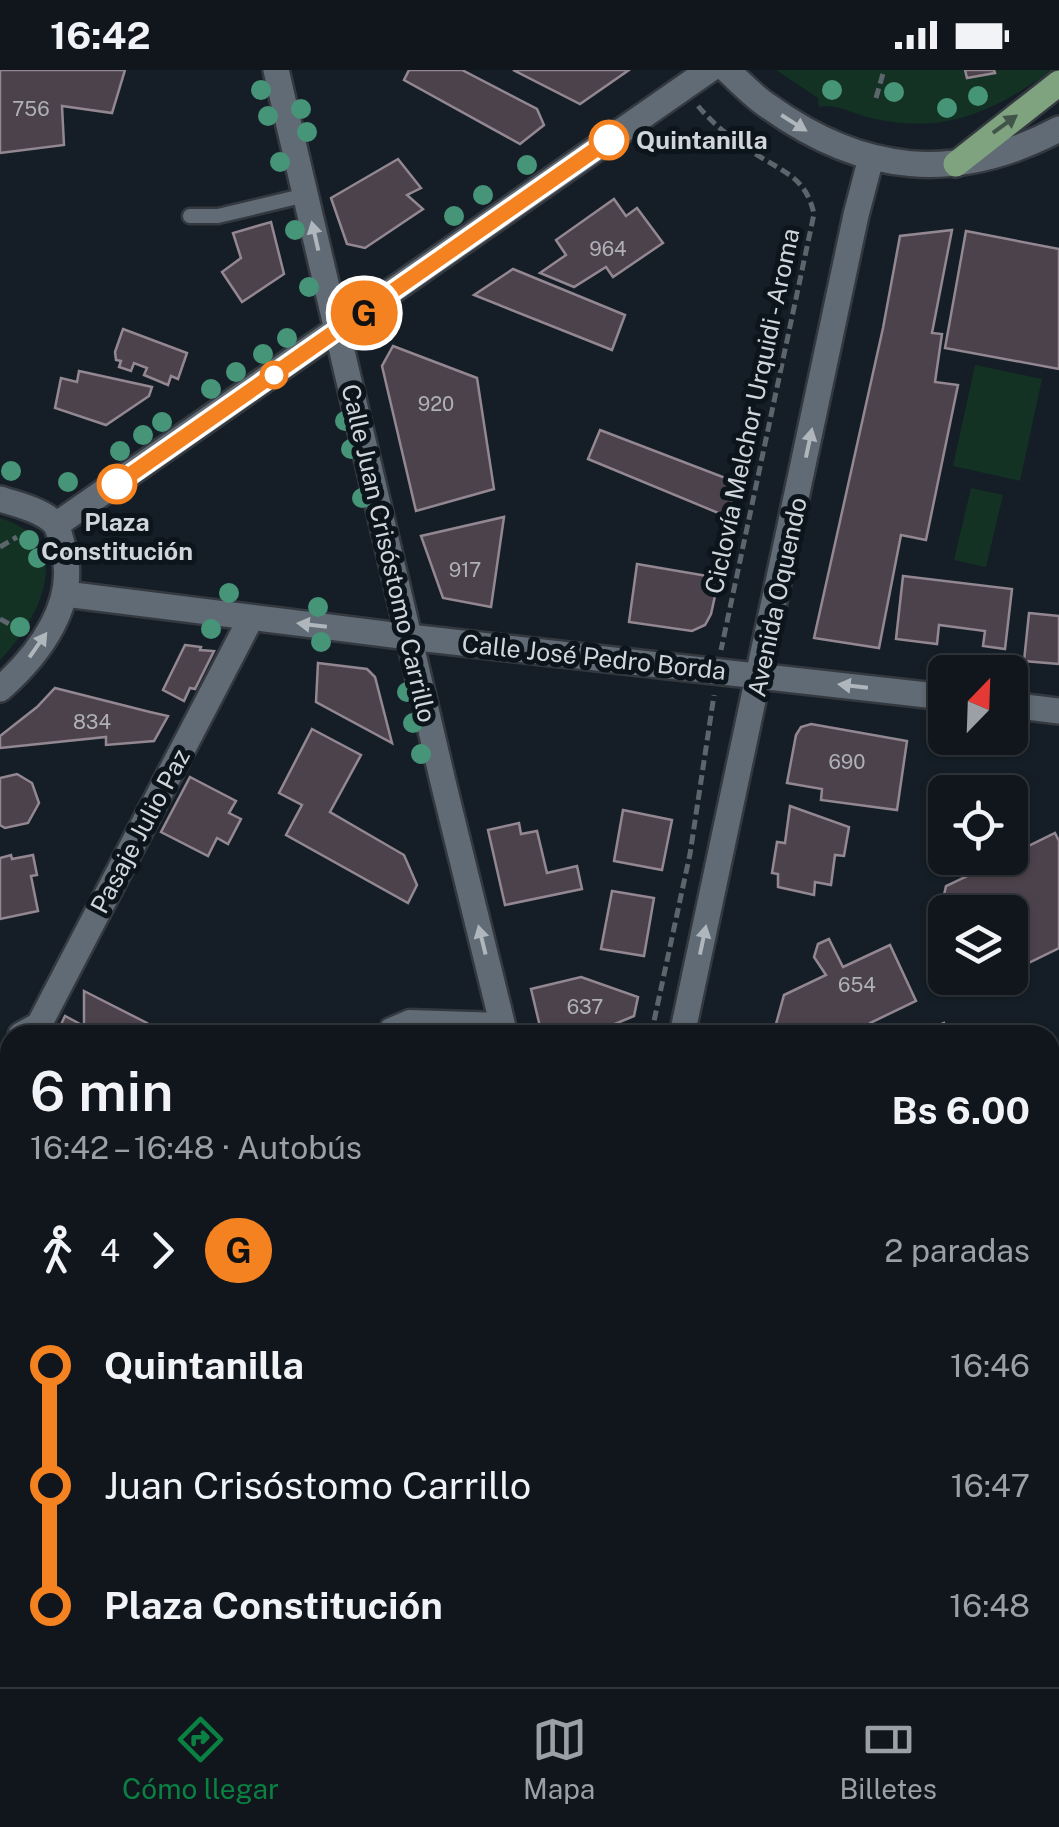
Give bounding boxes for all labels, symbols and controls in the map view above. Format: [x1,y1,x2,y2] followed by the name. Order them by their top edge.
[50,13,151,58] text: 16:42
[12,97,50,121] house number: 756
[780,113,808,131] one-way arrow
[992,115,1018,135] one-way arrow
[590,121,628,159] marker: Quintanilla
[636,125,768,155] place label: Quintanilla
[307,220,322,251] one-way arrow
[699,226,805,596] street label: Ciclovía Melchor Urquidi - Aroma
[589,237,627,261] house number: 964
[332,280,396,346] line badge: G
[351,293,377,334] text: G
[261,362,287,388] unlabelled marker
[335,381,443,725] street label: Calle Juan Crisóstomo Carrillo
[418,392,454,416] house number: 920
[801,427,817,458] one-way arrow
[98,465,136,503] marker: Plaza Constitución
[741,494,813,700] street label: Avenida Oquendo
[41,507,193,566] place label: Plaza Constitución
[449,558,481,582] house number: 917
[295,617,327,633] one-way arrow
[460,628,728,686] street label: Calle José Pedro Borda
[28,632,47,658] one-way arrow
[928,655,1028,755] north arrow
[928,655,1028,995] map controls
[836,678,868,694] one-way arrow
[73,710,111,734] house number: 834
[84,744,196,918] street label: Pasaje Julio Paz
[829,750,865,774] house number: 690
[928,775,1028,875] button: locate
[928,895,1028,995] button: layers
[474,924,489,955] one-way arrow
[696,924,711,955] one-way arrow
[838,973,876,997] house number: 654
[567,995,603,1019] house number: 637
[30,1059,173,1123] text: 6 min
[891,1088,1030,1133] text: Bs 6.00
[30,1129,362,1166] text: 16:42 – 16:48 · Autobús
[30,1223,85,1278] icon: walk
[135,1223,190,1278] icon: forward
[225,1230,252,1271] text: G
[100,1232,120,1269] text: 4
[884,1232,1030,1269] text: 2 paradas
[104,1343,304,1388] text: Quintanilla
[950,1347,1030,1384] text: 16:46
[104,1463,531,1508] text: Juan Crisóstomo Carrillo
[951,1467,1030,1504] text: 16:47
[104,1583,443,1628] text: Plaza Constitución
[949,1587,1030,1624] text: 16:48
[122,1712,279,1805] tab: Cómo llegar
[523,1712,595,1805] tab: Mapa
[839,1712,937,1805] tab: Billetes

